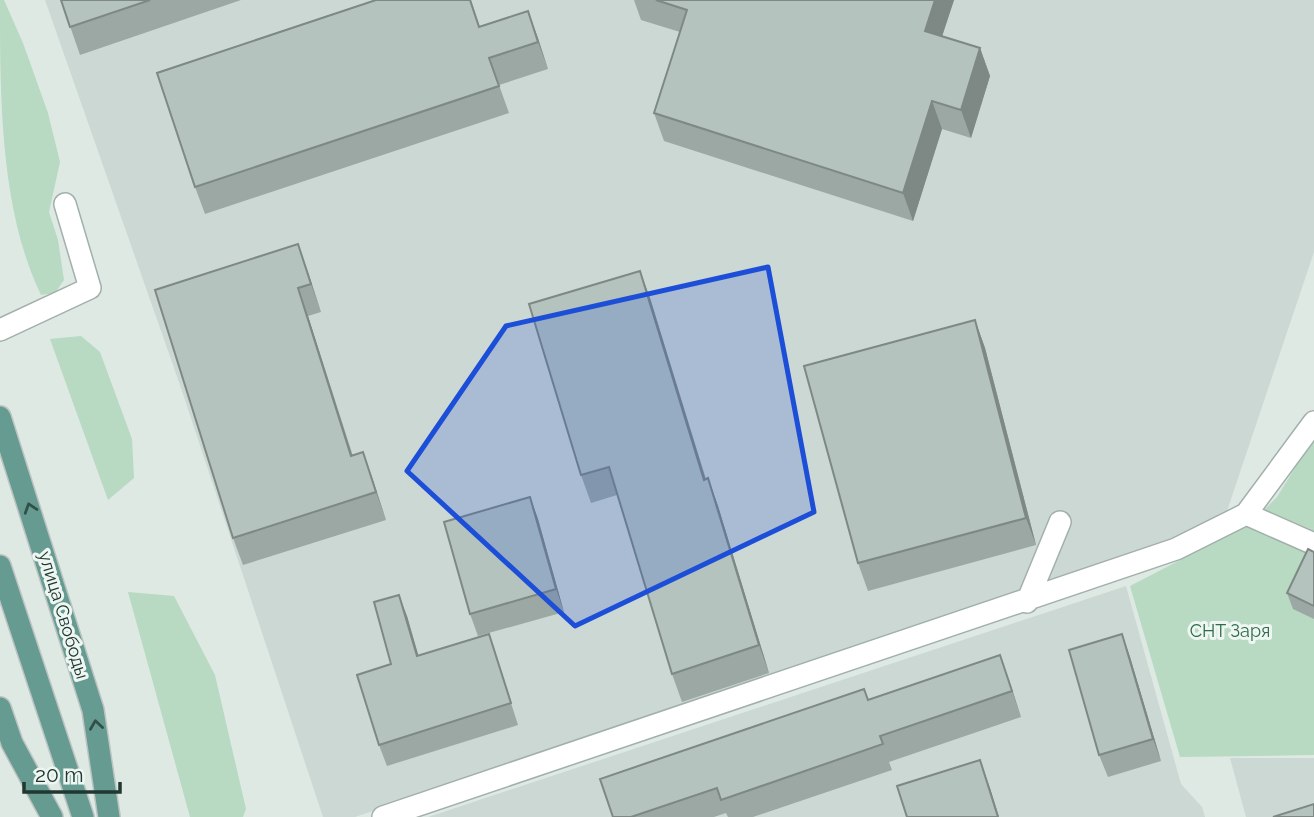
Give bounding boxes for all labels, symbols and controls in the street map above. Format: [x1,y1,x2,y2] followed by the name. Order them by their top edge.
[24,502,38,514] one-way arrow
[35,549,93,681] street label: улица Свободы
[1190,620,1270,641] park label: СНТ Заря
[88,719,103,731] one-way arrow
[24,750,121,794] scale bar
[35,762,83,787] text: 20 m

